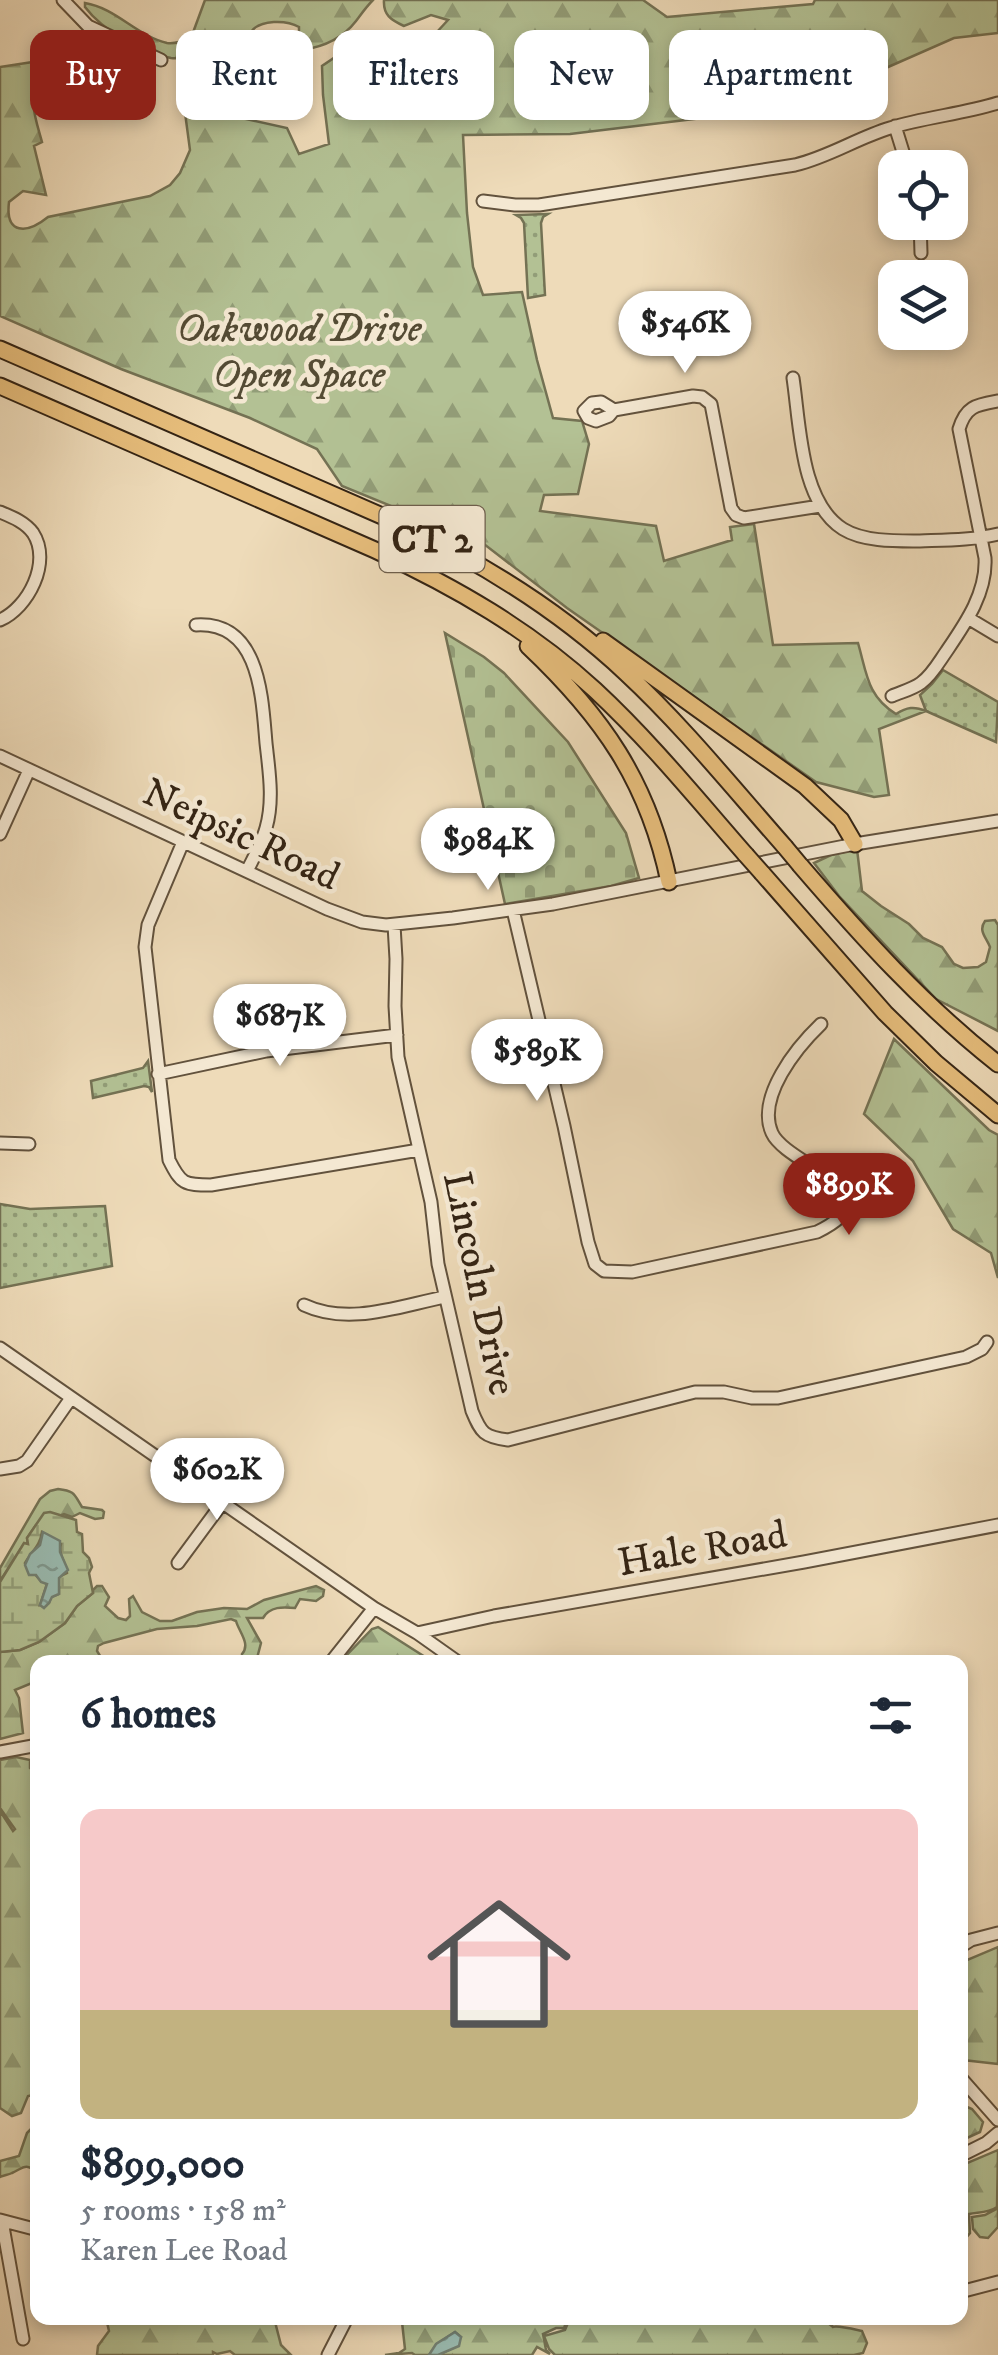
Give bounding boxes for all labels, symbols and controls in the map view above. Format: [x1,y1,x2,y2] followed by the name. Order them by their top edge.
[30,30,156,120] chip: Buy
[176,30,313,120] chip: Rent
[333,30,494,120] chip: Filters
[514,30,649,120] chip: New
[669,30,888,120] chip: Apartment
[878,150,968,350] map controls
[878,150,968,240] button: locate
[878,260,968,350] button: layers
[615,291,755,376] pin: $546K
[640,303,730,343] text: $546K
[177,305,423,401] park label: Oakwood Drive Open Space
[380,506,484,572] road number: CT 2
[134,768,347,903] street label: Neipsic Road
[418,808,558,893] pin: $984K
[443,820,533,860] text: $984K
[210,984,350,1069] pin: $687K
[235,996,325,1036] text: $687K
[467,1019,607,1104] pin: $589K
[493,1031,581,1071] text: $589K
[779,1153,919,1238] pin: $899K
[805,1165,893,1205] text: $899K
[430,1167,526,1400] street label: Lincoln Drive
[147,1438,287,1523] pin: $602K
[172,1450,262,1490] text: $602K
[614,1511,791,1589] street label: Hale Road
[863,1688,918,1743] icon: filters
[80,1689,216,1741] text: 6 homes
[409,1874,589,2054] icon: home
[80,2139,245,2191] text: $899,000
[80,2191,286,2231] text: 5 rooms · 158 m²
[80,2231,288,2271] text: Karen Lee Road

